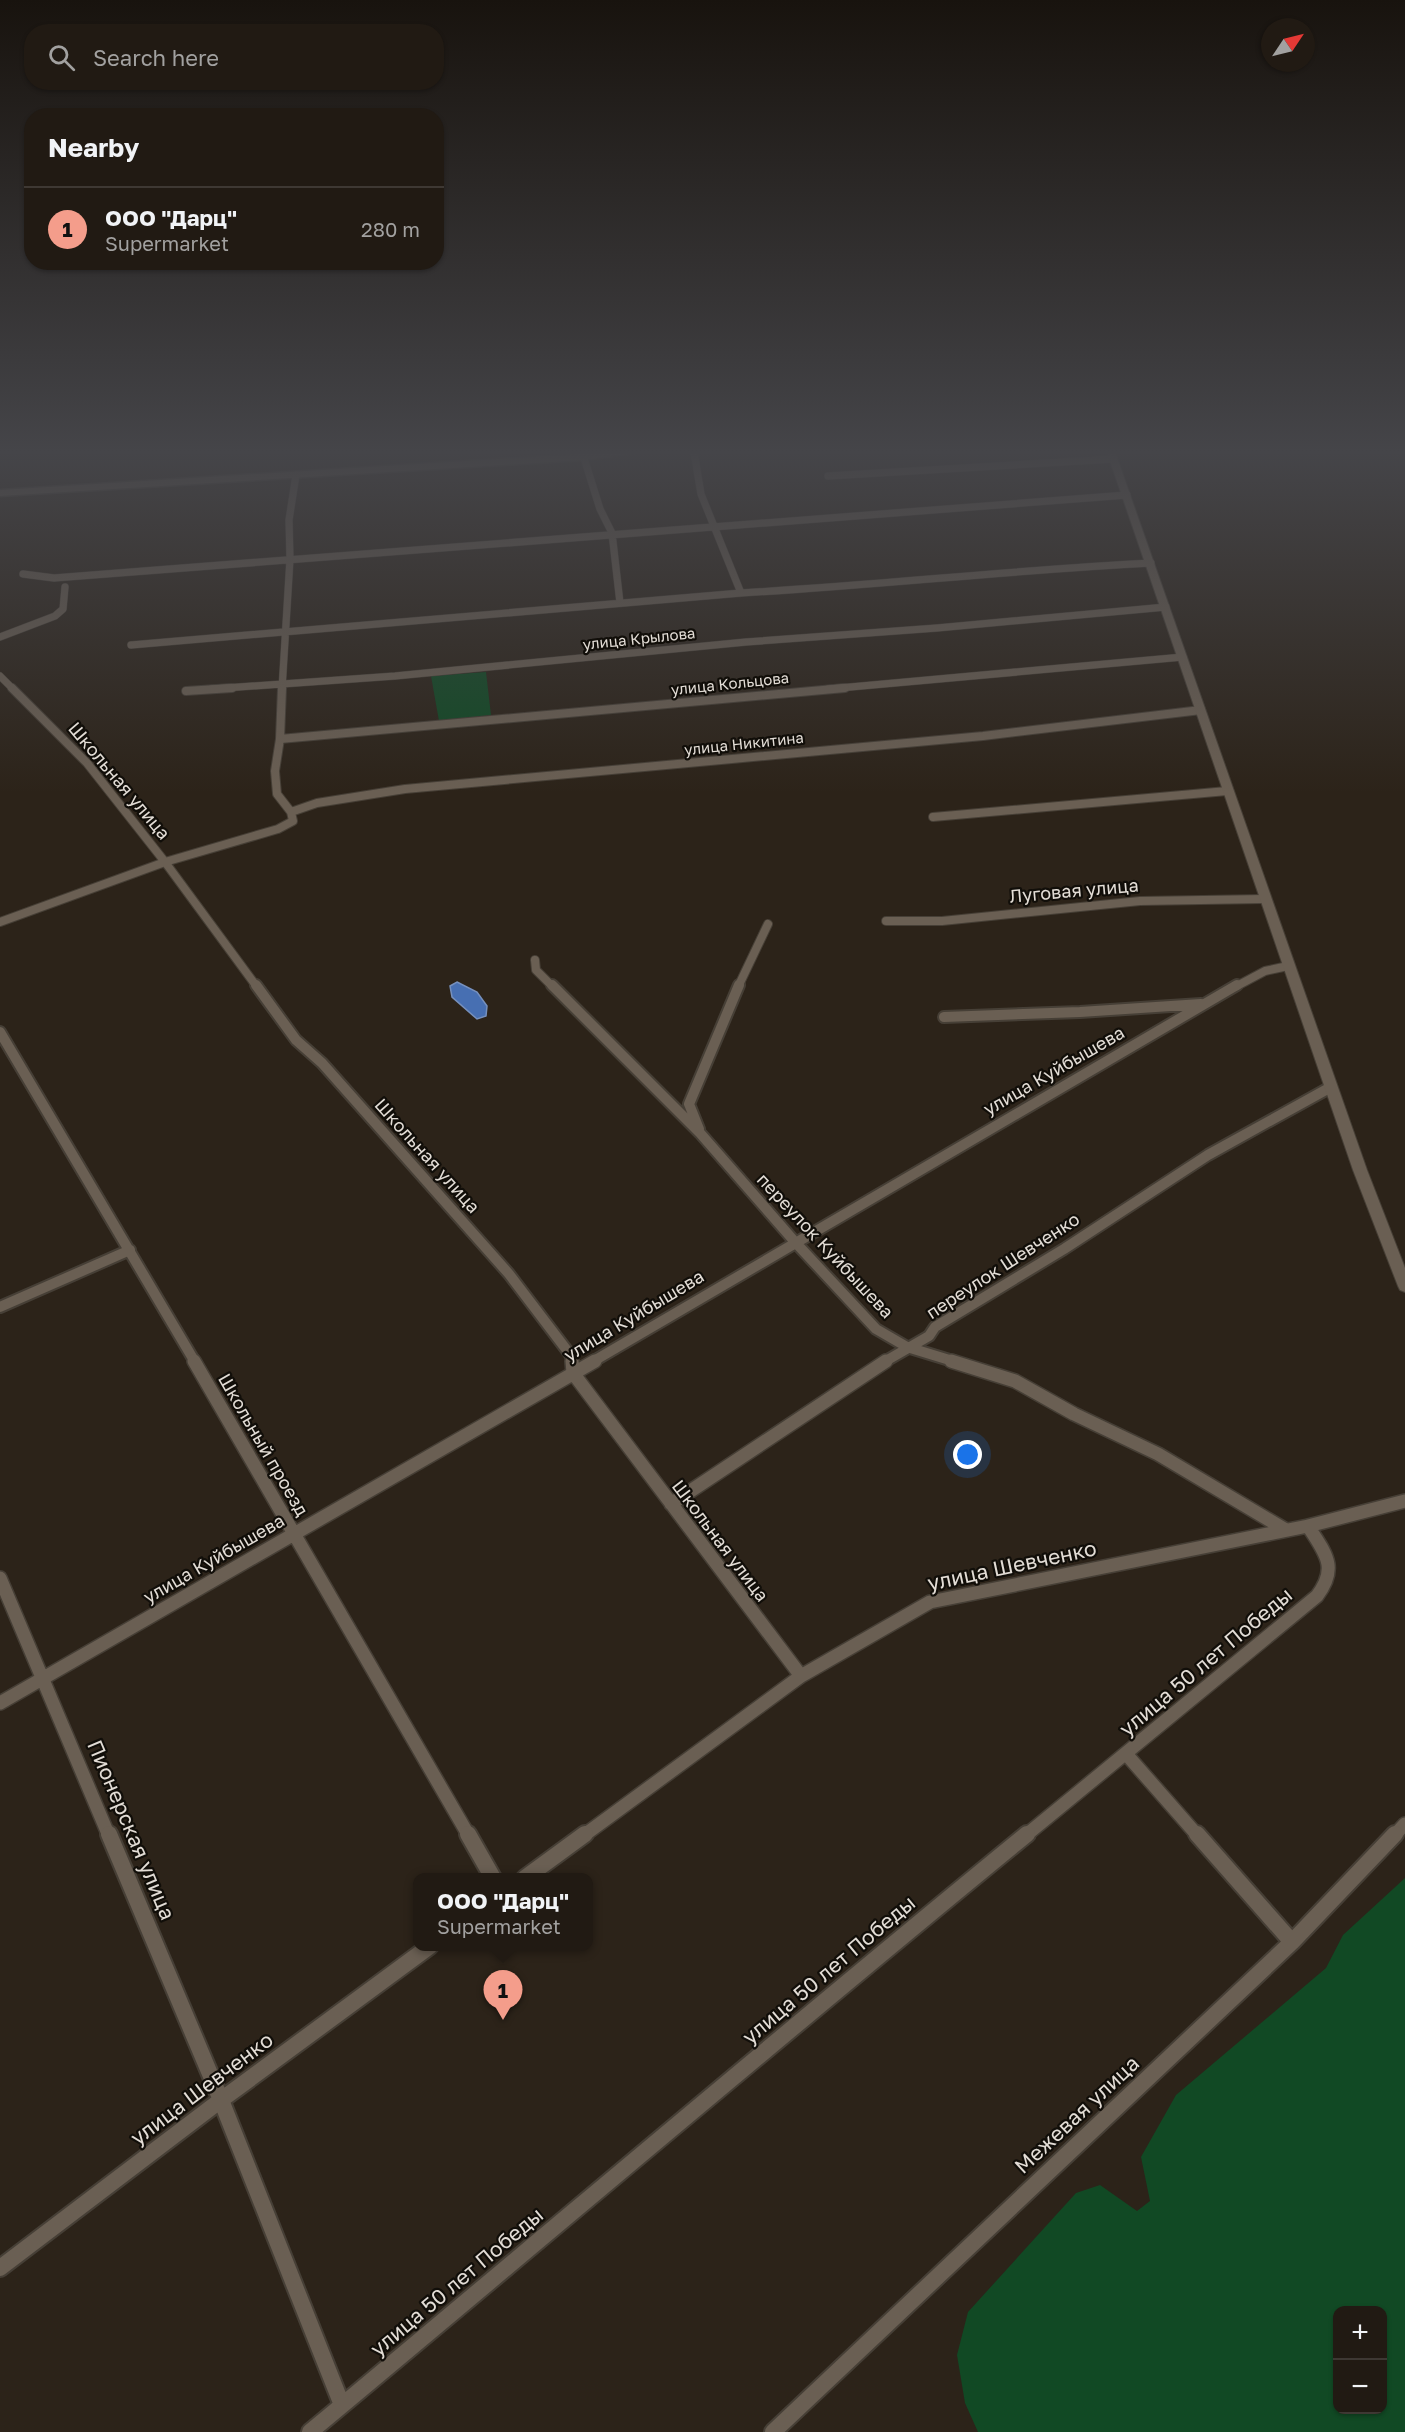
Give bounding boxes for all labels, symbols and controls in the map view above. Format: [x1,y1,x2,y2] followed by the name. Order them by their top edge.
[1261,18,1315,72] north arrow
[24,24,444,90] search box
[45,41,78,74] icon: search
[93,44,219,71] text: Search here
[48,132,139,163] text: Nearby
[105,204,237,231] text: ООО "Дарц"
[62,217,73,241] text: 1
[361,217,420,241] text: 280 m
[105,231,229,255] text: Supermarket
[582,623,696,653] street label: улица Крылова
[670,668,790,698] street label: улица Кольцова
[64,717,175,844] street label: Школьная улица
[683,728,805,758] street label: улица Никитина
[1008,873,1139,907] street label: Луговая улица
[979,1021,1128,1120] street label: улица Куйбышева
[370,1093,485,1217] street label: Школьная улица
[753,1168,899,1322] street label: переулок Куйбышева
[922,1207,1083,1323] street label: переулок Шевченко
[560,1265,707,1366] street label: улица Куйбышева
[214,1369,314,1520] street label: Школьный проезд
[953,1440,982,1469] your location
[668,1475,774,1606] street label: Школьная улица
[139,1509,288,1608] street label: улица Куйбышева
[925,1534,1099,1596] street label: улица Шевченко
[1114,1581,1297,1741] street label: улица 50 лет Победы
[82,1736,182,1924] street label: Пионерская улица
[413,1873,593,1951] popup
[437,1887,569,1914] text: ООО "Дарц"
[737,1889,920,2049] street label: улица 50 лет Победы
[437,1914,561,1938] text: Supermarket
[484,1970,522,2020] pin: 1
[125,2026,278,2150] street label: улица Шевченко
[1009,2050,1144,2179] street label: Межевая улица
[365,2201,548,2361] street label: улица 50 лет Победы
[1333,2306,1387,2414] map controls
[1333,2306,1387,2360] button: +
[1333,2360,1387,2414] button: −

